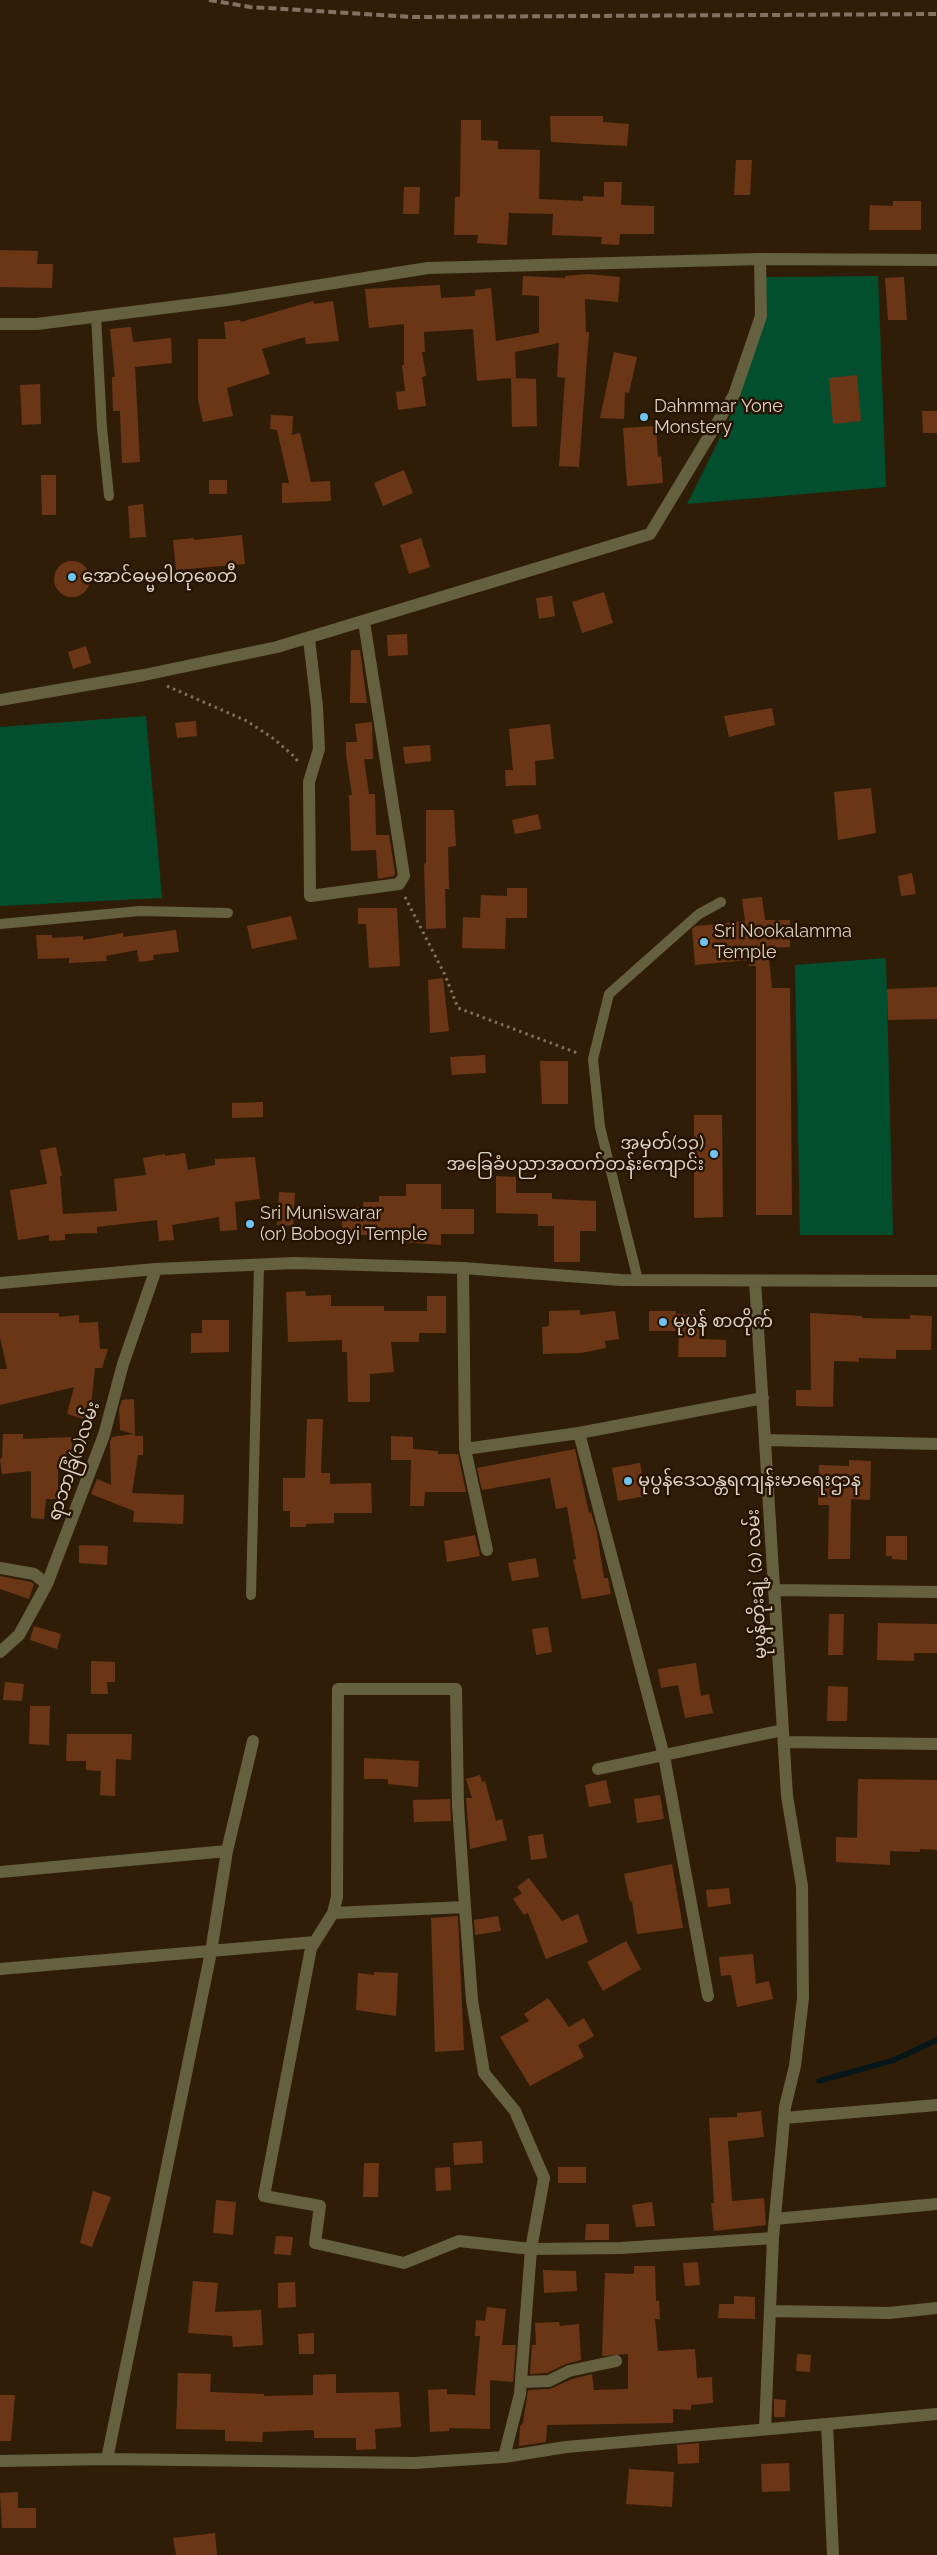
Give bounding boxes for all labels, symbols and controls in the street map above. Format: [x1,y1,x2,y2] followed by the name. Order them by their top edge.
[654,396,783,438] place label: Dahmmar Yone Monstery
[638,411,650,423] marker: Dahmmar Yone Monstery
[82,566,237,588] place label: အောင်ဓမ္မဓါတုစေတီ
[66,571,78,583] marker: အောင်ဓမ္မဓါတုစေတီ
[714,921,852,964] place label: Sri Nookalamma Temple
[698,936,710,948] marker: Sri Nookalamma Temple
[446,1133,704,1176] place label: အမှတ်(၁၃) အခြေခံပညာအထက်တန်းကျောင်း
[708,1148,720,1160] marker: အမှတ်(၁၃) အခြေခံပညာအထက်တန်းကျောင်း
[260,1203,427,1246] place label: Sri Muniswarar (or) Bobogyi Temple
[244,1218,256,1230] marker: Sri Muniswarar (or) Bobogyi Temple
[673,1311,773,1333] place label: မုပွန် စာတိုက်
[657,1316,669,1328] marker: မုပွန် စာတိုက်
[43,1398,105,1524] street label: ရာဘာခြံ(၁)လမ်း
[638,1470,861,1492] place label: မုပွန်ဒေသန္တရကျန်းမာရေးဌာန
[622,1475,634,1487] marker: မုပွန်ဒေသန္တရကျန်းမာရေးဌာန
[742,1508,772,1660] street label: မုပွန်တိုးချဲ့ (၁) လမ်း

